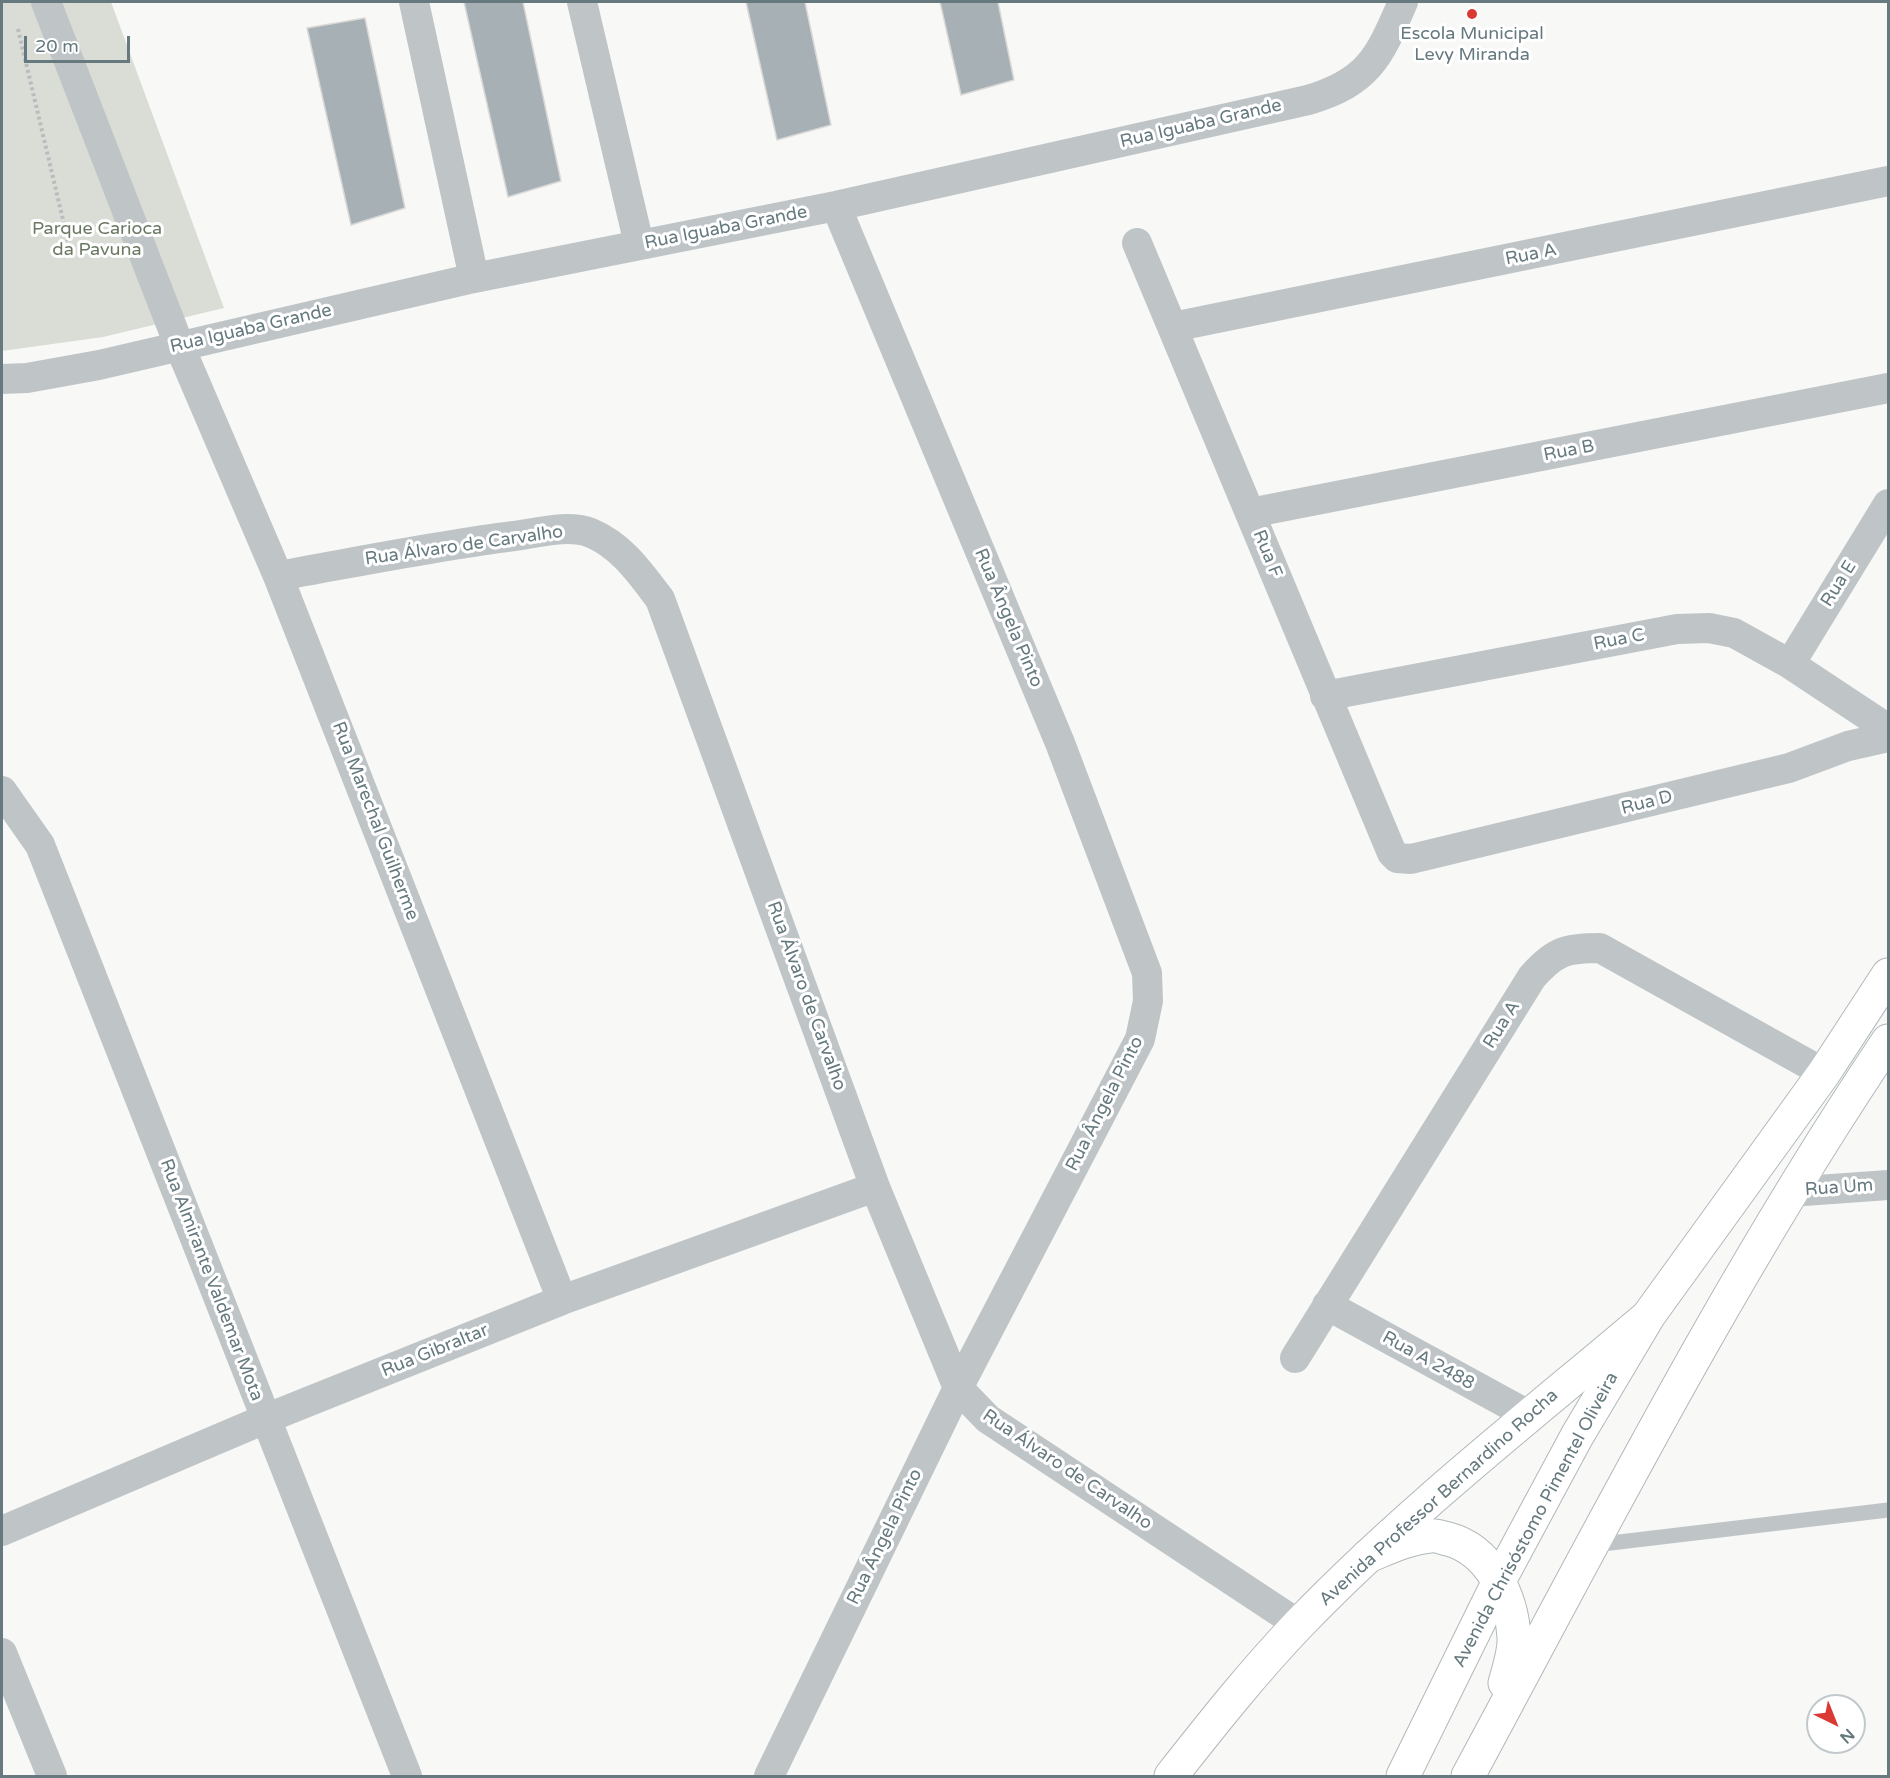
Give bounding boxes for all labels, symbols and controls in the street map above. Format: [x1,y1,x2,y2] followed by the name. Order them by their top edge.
[1465,7,1479,21] marker: Escola Municipal Levy Miranda
[1400,23,1544,66] place label: Escola Municipal Levy Miranda
[27,24,134,62] scale bar
[35,35,79,57] text: 20 m
[1118,95,1284,153] street label: Rua Iguaba Grande
[643,202,809,254] street label: Rua Iguaba Grande
[32,218,162,260] park label: Parque Carioca da Pavuna
[1503,239,1559,271] street label: Rua A
[168,300,334,358] street label: Rua Iguaba Grande
[1542,436,1596,466] street label: Rua B
[364,521,564,571] street label: Rua Álvaro de Carvalho
[1248,527,1286,581] street label: Rua F
[969,545,1047,691] street label: Rua Ângela Pinto
[1817,557,1861,611] street label: Rua E
[1592,625,1646,655] street label: Rua C
[327,719,423,923] street label: Rua Marechal Guilherme
[1619,786,1675,820] street label: Rua D
[762,898,850,1094] street label: Rua Álvaro de Carvalho
[1479,997,1525,1053] street label: Rua A
[1062,1033,1148,1175] street label: Rua Ângela Pinto
[155,1156,267,1404] street label: Rua Almirante Valdemar Mota
[1804,1175,1874,1201] street label: Rua Um
[378,1320,492,1382] street label: Rua Gibraltar
[1378,1327,1478,1395] street label: Rua A 2488
[1449,1369,1623,1671] street label: Avenida Chrisóstomo Pimentel Oliveira
[1315,1385,1563,1611] street label: Avenida Professor Bernardino Rocha
[978,1405,1156,1535] street label: Rua Álvaro de Carvalho
[843,1466,927,1608] street label: Rua Ângela Pinto
[1806,1694,1866,1754] north arrow
[1835,1724,1858,1747] text: N

